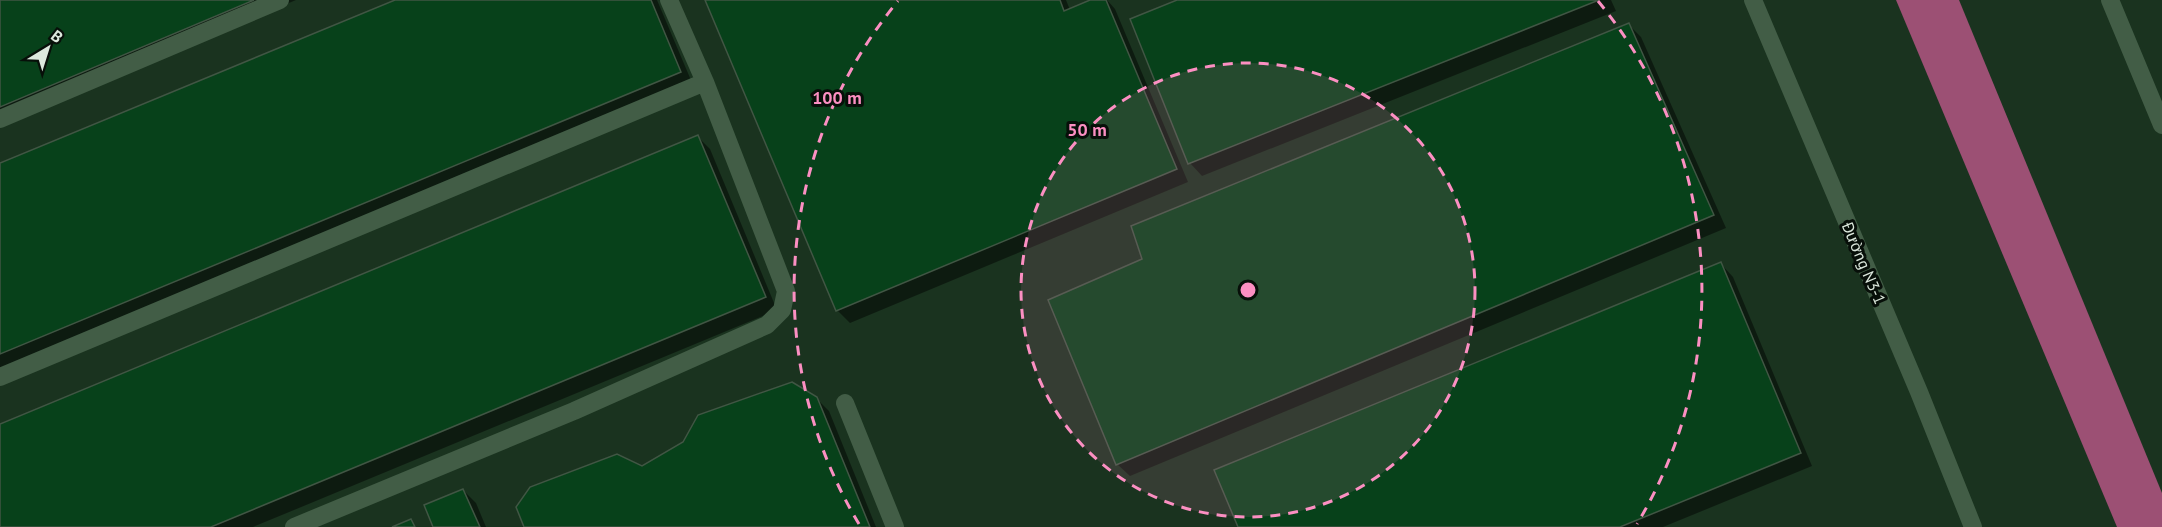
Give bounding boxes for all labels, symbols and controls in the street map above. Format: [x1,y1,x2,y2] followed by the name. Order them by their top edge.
[18,18,78,78] north arrow
[47,25,67,47] text: B
[812,86,862,109] text: 100 m
[1067,118,1107,141] text: 50 m
[1837,218,1890,307] street label: Đường N3-1
[1238,280,1258,300] centre of rings

